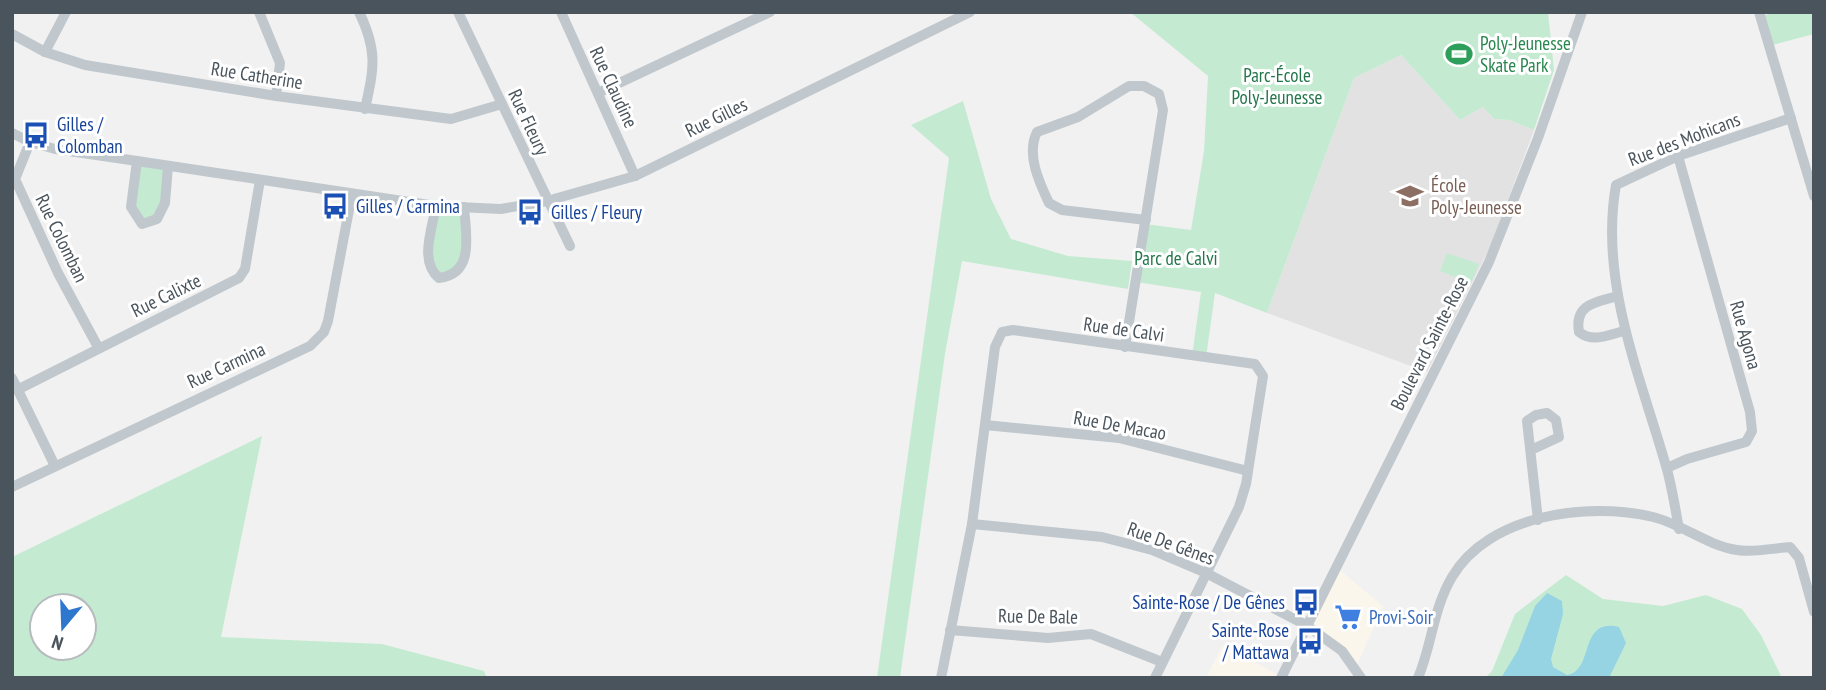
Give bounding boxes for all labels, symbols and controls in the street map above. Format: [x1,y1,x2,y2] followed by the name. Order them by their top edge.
[1480,31,1571,77] place label: Poly-Jeunesse Skate Park
[1444,39,1474,69] sports icon: Poly-Jeunesse Skate Park
[585,43,643,132] street label: Rue Claudine
[210,56,305,94] street label: Rue Catherine
[1232,63,1323,109] park label: Parc-École Poly-Jeunesse
[503,85,555,160] street label: Rue Fleury
[681,92,751,142] street label: Rue Gilles
[1625,107,1743,171] street label: Rue des Mohicans
[57,112,123,158] place label: Gilles / Colomban
[21,120,51,150] bus stop icon: Gilles / Colomban
[1431,173,1522,219] place label: École Poly-Jeunesse
[1395,181,1425,211] school or university icon: École Poly-Jeunesse
[30,190,94,286] street label: Rue Colomban
[320,191,350,221] bus stop icon: Gilles / Carmina
[356,194,460,218] place label: Gilles / Carmina
[515,197,545,227] bus stop icon: Gilles / Fleury
[551,200,643,224] place label: Gilles / Fleury
[1134,246,1218,270] park label: Parc de Calvi
[127,268,205,322] street label: Rue Calixte
[1385,272,1473,414] street label: Boulevard Sainte-Rose
[1725,298,1767,372] street label: Rue Agona
[1082,311,1166,347] street label: Rue de Calvi
[183,337,269,393] street label: Rue Carmina
[1072,405,1168,445] street label: Rue De Macao
[1124,516,1218,570] street label: Rue De Gênes
[1291,587,1321,617] bus stop icon: Sainte-Rose / De Gênes
[1132,590,1285,614] place label: Sainte-Rose / De Gênes
[28,592,98,662] north arrow
[1333,602,1363,632] supermarket icon: Provi-Soir
[998,603,1078,629] street label: Rue De Bale
[1369,605,1434,629] place label: Provi-Soir
[1211,618,1289,664] place label: Sainte-Rose / Mattawa
[1295,626,1325,656] bus stop icon: Sainte-Rose / Mattawa
[49,630,66,656] text: N

